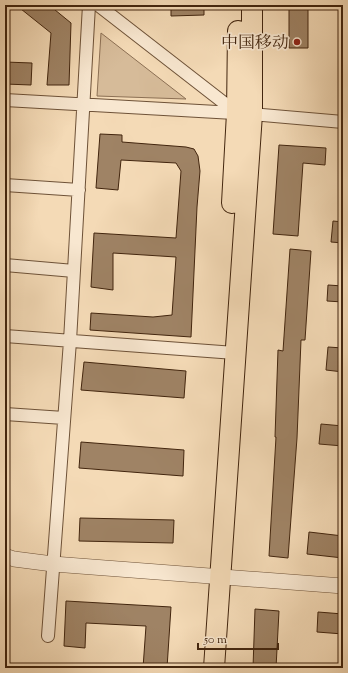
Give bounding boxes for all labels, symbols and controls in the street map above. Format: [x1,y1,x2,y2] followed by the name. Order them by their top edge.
[221,32,289,56] place label: 中国移动
[292,37,302,47] marker: 中国移动
[198,625,278,651] scale bar
[203,631,227,649] text: 50 m

